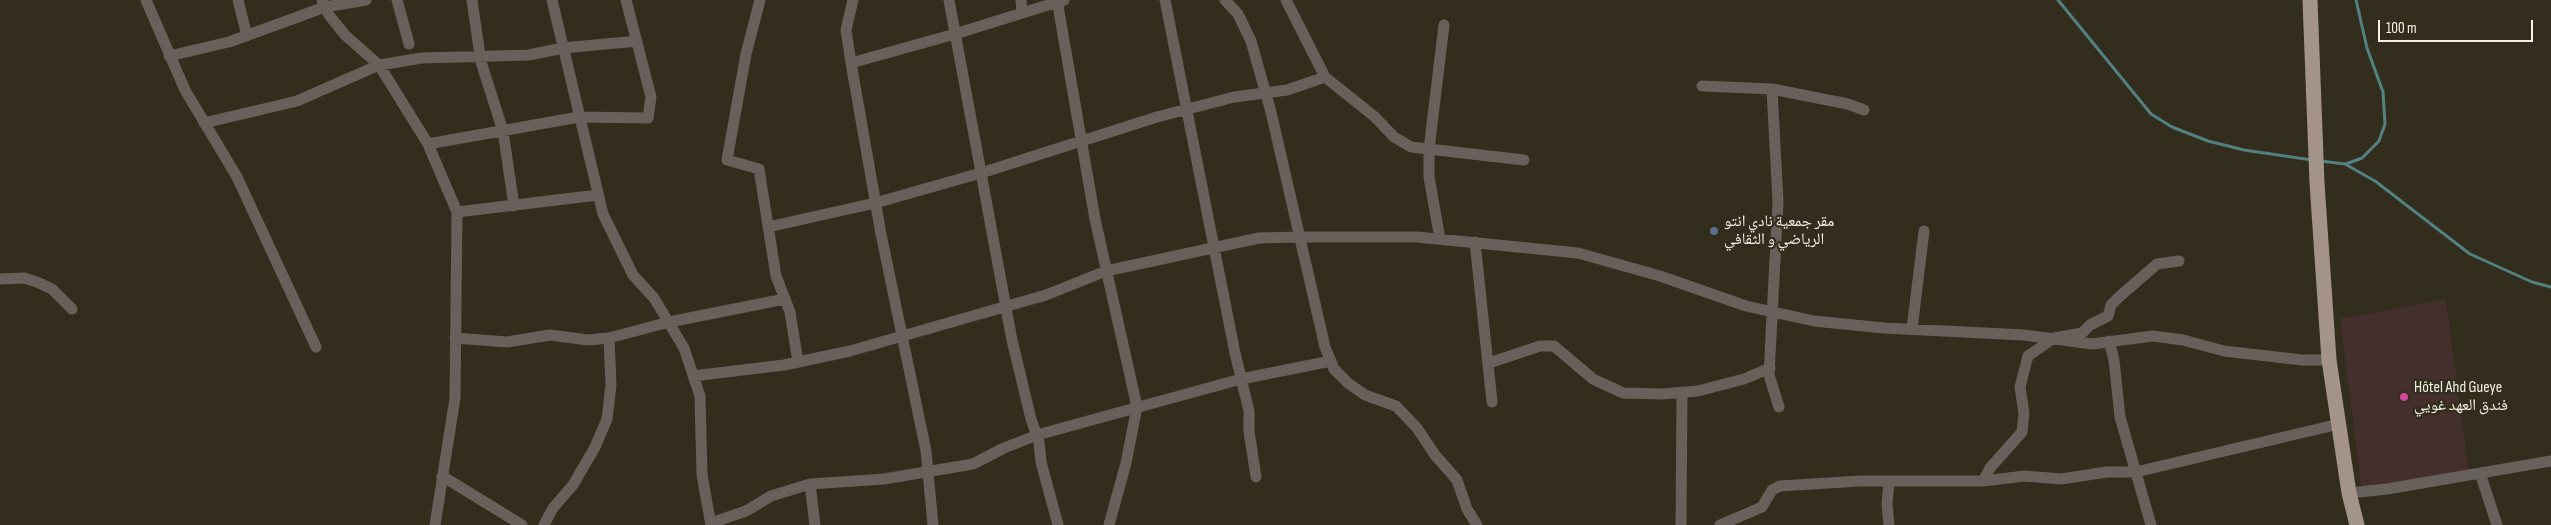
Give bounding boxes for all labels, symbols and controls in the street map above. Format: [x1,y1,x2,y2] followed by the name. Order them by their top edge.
[2381,10,2536,42] scale bar
[2386,19,2417,38] text: 100 m
[1724,212,1834,250] place label: مقر جمعية نادي انتو الرياضي و الثقافي
[1708,225,1720,237] marker: مقر جمعية نادي انتو الرياضي و الثقافي
[2414,378,2508,416] place label: Hôtel Ahd Gueye فندق العهد غويي
[2398,391,2410,403] marker: Hôtel Ahd Gueye فندق العهد غويي

